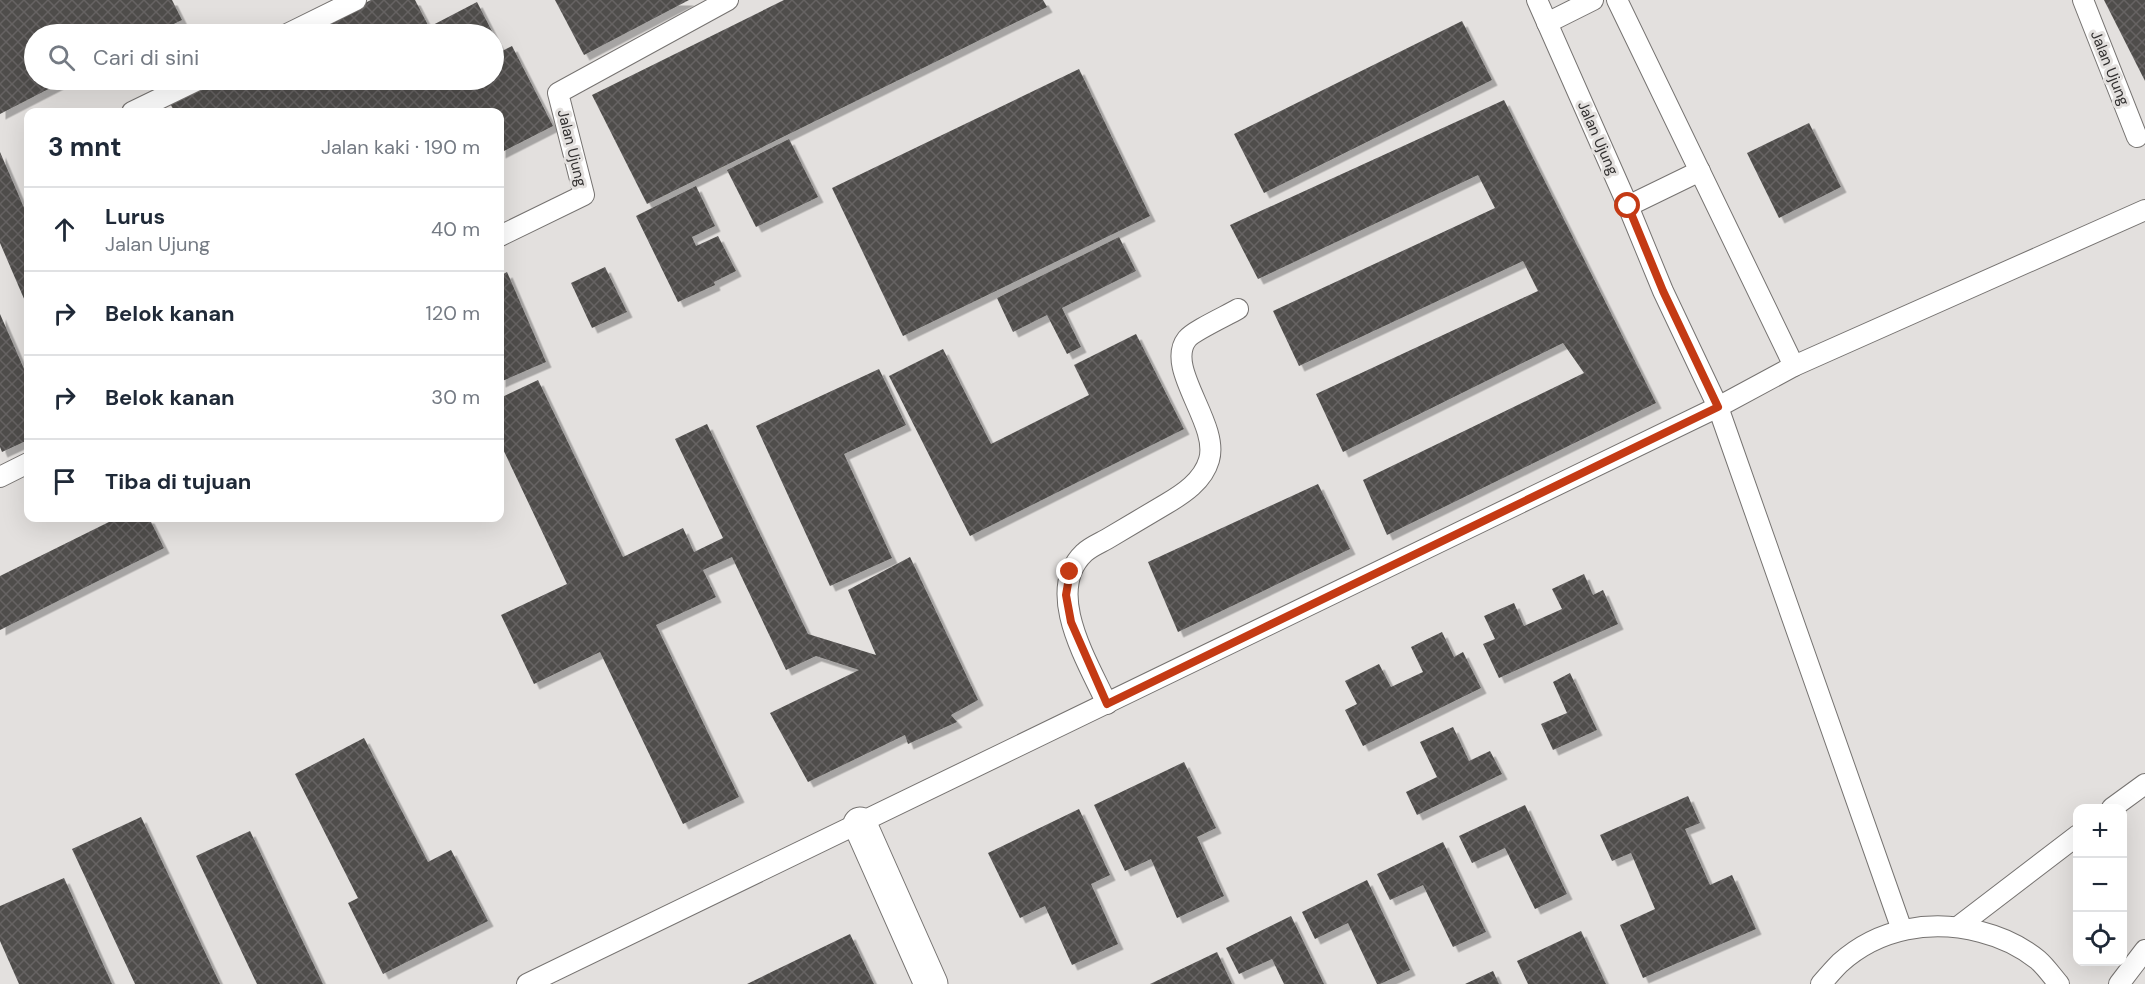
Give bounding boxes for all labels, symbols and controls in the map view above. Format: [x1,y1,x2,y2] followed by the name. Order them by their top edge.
[24,24,504,90] search box
[2086,28,2134,108] street label: Jalan Ujung
[45,41,78,74] icon: search
[93,43,199,72] text: Cari di sini
[1573,98,1623,178] street label: Jalan Ujung
[553,107,591,189] street label: Jalan Ujung
[48,130,122,164] text: 3 mnt
[321,134,480,160] text: Jalan kaki · 190 m
[1614,192,1640,218] route start
[105,202,165,231] text: Lurus
[48,213,81,246] icon: ahead
[431,216,480,242] text: 40 m
[105,231,210,257] text: Jalan Ujung
[48,297,81,330] icon: right
[105,299,235,328] text: Belok kanan
[426,300,480,326] text: 120 m
[48,381,81,414] icon: right
[105,383,235,412] text: Belok kanan
[431,384,480,410] text: 30 m
[48,465,81,498] icon: arrive
[105,467,251,496] text: Tiba di tujuan
[1056,558,1082,584] route end
[2073,804,2127,966] map controls
[2073,804,2127,858] button: +
[2073,858,2127,912] button: −
[2073,912,2127,966] button: locate

